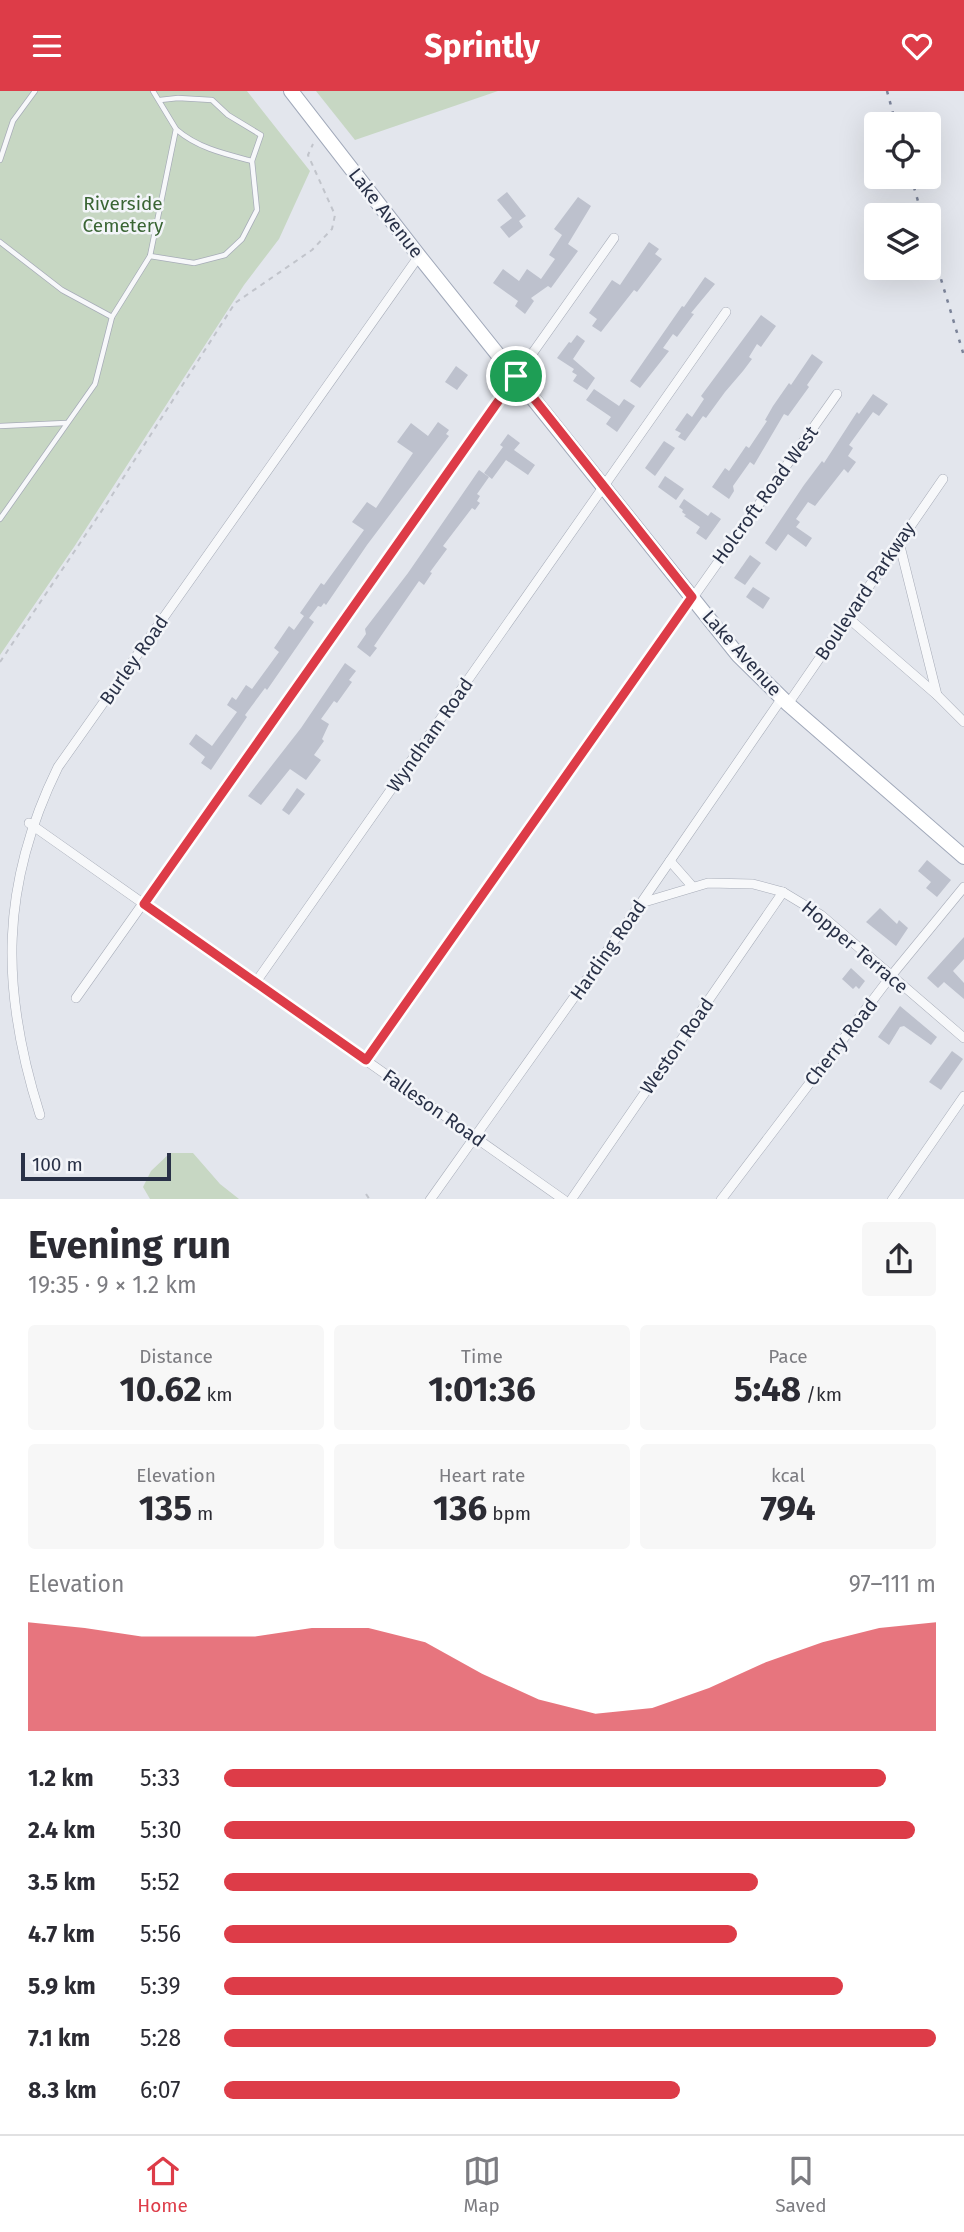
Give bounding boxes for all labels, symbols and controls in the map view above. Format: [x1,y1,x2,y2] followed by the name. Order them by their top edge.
[28,27,66,65] icon: menu
[424,27,540,65] text: Sprintly
[898,27,936,65] icon: heart
[864,112,941,280] map controls
[864,112,941,189] button: locate
[344,164,428,262] street label: Lake Avenue
[83,192,164,237] park label: Riverside Cemetery
[864,203,941,280] button: layers
[486,346,546,406] pin
[497,357,535,395] icon: arrive
[707,421,823,569] street label: Holcroft Road West
[810,517,920,665] street label: Boulevard Parkway
[697,605,787,701] street label: Lake Avenue
[95,611,173,709] street label: Burley Road
[382,673,478,797] street label: Wyndham Road
[565,896,651,1004] street label: Harding Road
[797,896,913,998] street label: Hopper Terrace
[635,993,719,1099] street label: Weston Road
[800,994,882,1090] street label: Cherry Road
[378,1064,490,1152] street label: Falleson Road
[21,1150,172,1182] scale bar
[32,1153,83,1176] text: 100 m
[28,1222,231,1268] text: Evening run
[862,1222,936,1296] button: share
[28,1271,197,1299] text: 19:35 · 9 × 1.2 km
[139,1345,213,1368] text: Distance
[461,1345,503,1368] text: Time
[768,1345,808,1368] text: Pace
[119,1368,202,1410] text: 10.62
[428,1368,536,1410] text: 1:01:36
[734,1368,801,1410] text: 5:48
[202,1383,233,1406] text: km
[801,1383,842,1406] text: /km
[136,1464,216,1487] text: Elevation
[439,1464,525,1487] text: Heart rate
[771,1464,805,1487] text: kcal
[139,1487,192,1529] text: 135
[433,1487,487,1529] text: 136
[761,1487,815,1529] text: 794
[192,1502,213,1525] text: m
[487,1502,531,1525] text: bpm
[28,1570,124,1598] text: Elevation
[849,1570,936,1598] text: 97–111 m
[28,1764,94,1792] text: 1.2 km
[140,1764,180,1792] text: 5:33
[28,1816,95,1844] text: 2.4 km
[140,1816,182,1844] text: 5:30
[28,1868,96,1896] text: 3.5 km
[140,1868,180,1896] text: 5:52
[28,1920,95,1948] text: 4.7 km
[140,1920,181,1948] text: 5:56
[28,1972,96,2000] text: 5.9 km
[140,1972,181,2000] text: 5:39
[28,2024,90,2052] text: 7.1 km
[140,2024,181,2052] text: 5:28
[28,2076,97,2104] text: 8.3 km
[140,2076,180,2104] text: 6:07
[137,2152,188,2217] tab: Home
[463,2152,501,2217] tab: Map
[775,2152,827,2217] tab: Saved

